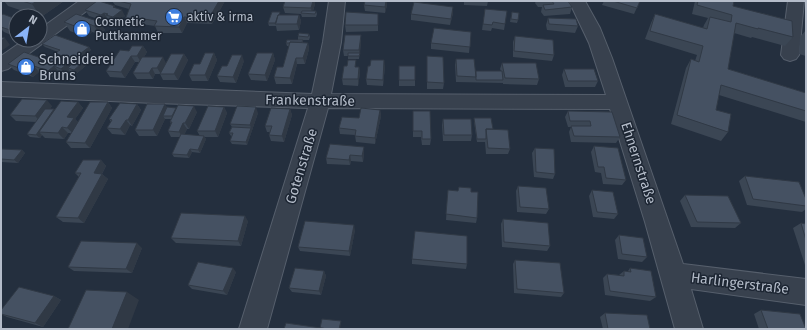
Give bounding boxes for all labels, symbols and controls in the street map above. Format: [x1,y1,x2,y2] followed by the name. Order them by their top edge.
[164,7,184,27] supermarket icon: aktiv & irma
[8,8,48,48] north arrow
[187,10,253,24] place label: aktiv & irma
[26,12,39,27] text: N
[95,15,162,43] place label: Cosmetic Puttkammer
[72,19,92,39] shop icon: Cosmetic Puttkammer
[39,51,114,84] place label: Schneiderei Bruns
[16,57,36,77] shop icon: Schneiderei Bruns
[265,91,355,110] street label: Frankenstraße
[617,120,660,206] street label: Ehnernstraße
[282,126,321,206] street label: Gotenstraße
[690,269,790,298] street label: Harlingerstraße

